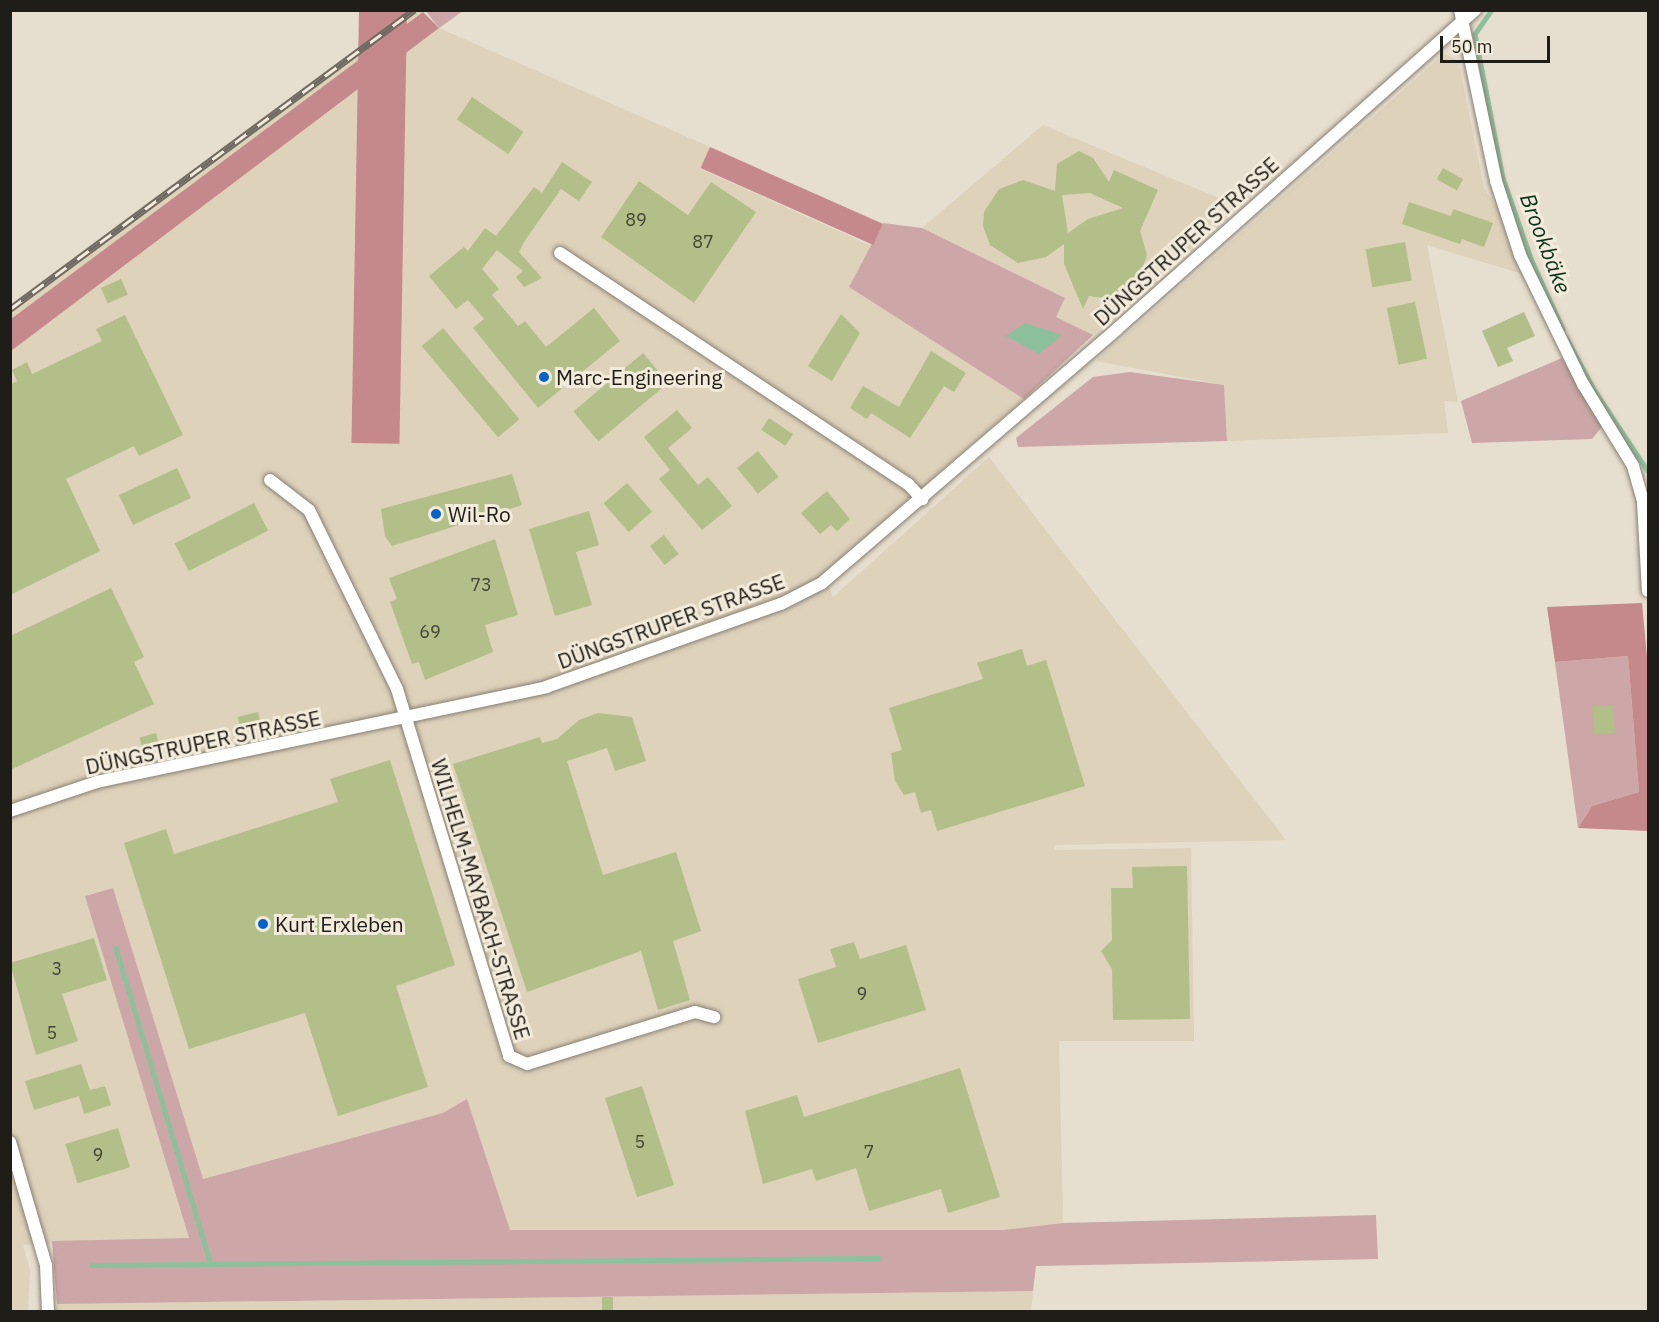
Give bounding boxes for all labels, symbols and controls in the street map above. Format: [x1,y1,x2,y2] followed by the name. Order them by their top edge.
[1443,24,1552,62] scale bar
[1451,35,1493,58] text: 50 m
[1088,151,1284,331] street label: DÜNGSTRUPER STRASSE
[1515,189,1577,297] water label: Brookbäke
[625,209,647,231] house number: 89
[692,231,714,253] house number: 87
[556,364,722,390] place label: Marc-Engineering
[537,370,551,384] marker: Marc-Engineering
[448,501,511,527] place label: Wil-Ro
[429,507,443,521] marker: Wil-Ro
[554,568,788,674] street label: DÜNGSTRUPER STRASSE
[470,574,492,596] house number: 73
[419,621,441,643] house number: 69
[83,705,323,779] street label: DÜNGSTRUPER STRASSE
[426,756,536,1042] street label: WILHELM-MAYBACH-STRASSE
[275,911,404,937] place label: Kurt Erxleben
[256,917,270,931] marker: Kurt Erxleben
[52,958,62,980] house number: 3
[857,983,867,1005] house number: 9
[47,1022,57,1044] house number: 5
[635,1131,645,1153] house number: 5
[864,1141,874,1163] house number: 7
[93,1144,103,1166] house number: 9

